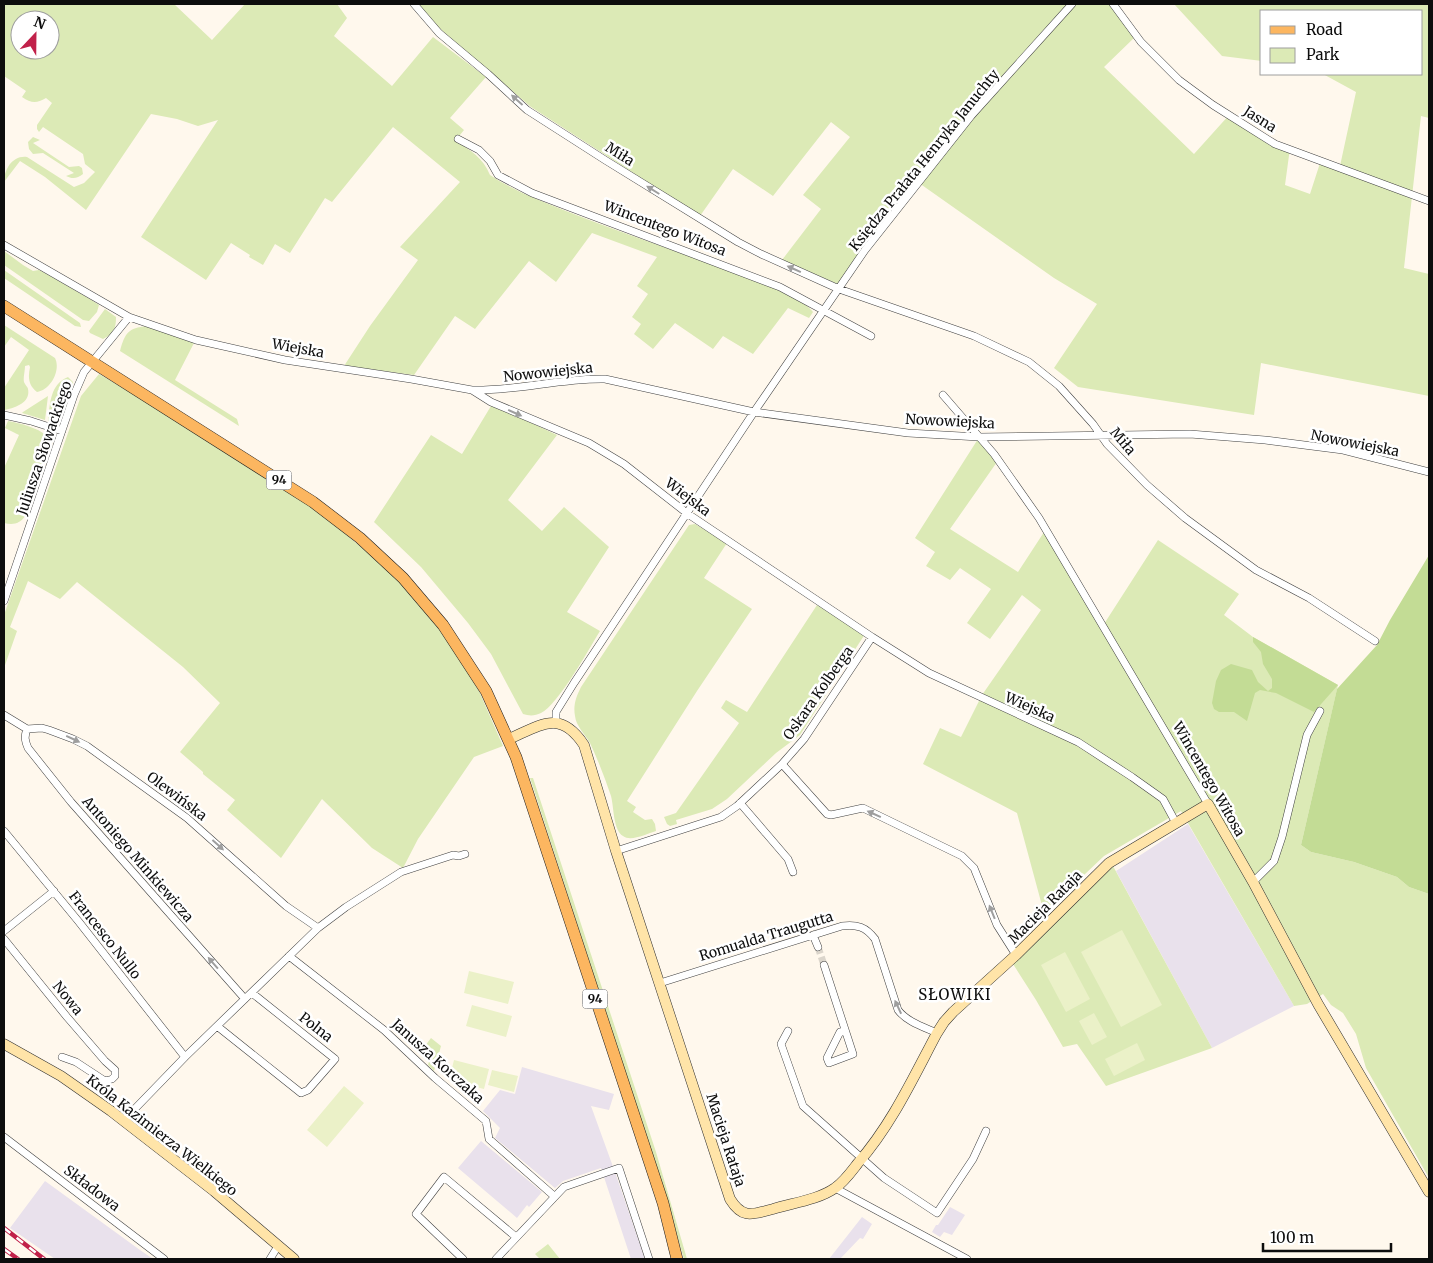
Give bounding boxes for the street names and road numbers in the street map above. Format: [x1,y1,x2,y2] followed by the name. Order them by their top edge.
[845,65,1003,254] street label: Księdza Prałata Henryka Januchty
[1239,101,1280,136] street label: Jasna
[602,138,638,170] street label: Miła
[600,196,729,260] street label: Wincentego Witosa
[269,334,326,362] street label: Wiejska
[502,358,594,386] street label: Nowowiejska
[12,378,75,519] street label: Juliusza Słowackiego
[905,410,996,432] street label: Nowowiejska
[1106,423,1140,459] street label: Miła
[1309,426,1401,460] street label: Nowowiejska
[266,470,292,490] road number: 94
[661,473,715,520] street label: Wiejska
[779,642,857,743] street label: Oskara Kolberga
[1001,688,1058,726] street label: Wiejska
[1168,718,1249,840] street label: Wincentego Witosa
[143,768,211,825] street label: Olewińska
[78,792,198,926] street label: Antoniego Minkiewicza
[1004,866,1086,948] street label: Macieja Rataja
[65,887,145,983] street label: Francesco Nullo
[697,907,836,965] street label: Romualda Traugutta
[49,978,87,1019] street label: Nowa
[582,990,608,1009] road number: 94
[295,1008,337,1046] street label: Polna
[387,1014,488,1108] street label: Janusza Korczaka
[83,1070,241,1200] street label: Króla Kazimierza Wielkiego
[702,1091,750,1189] street label: Macieja Rataja
[60,1161,124,1215] street label: Składowa

